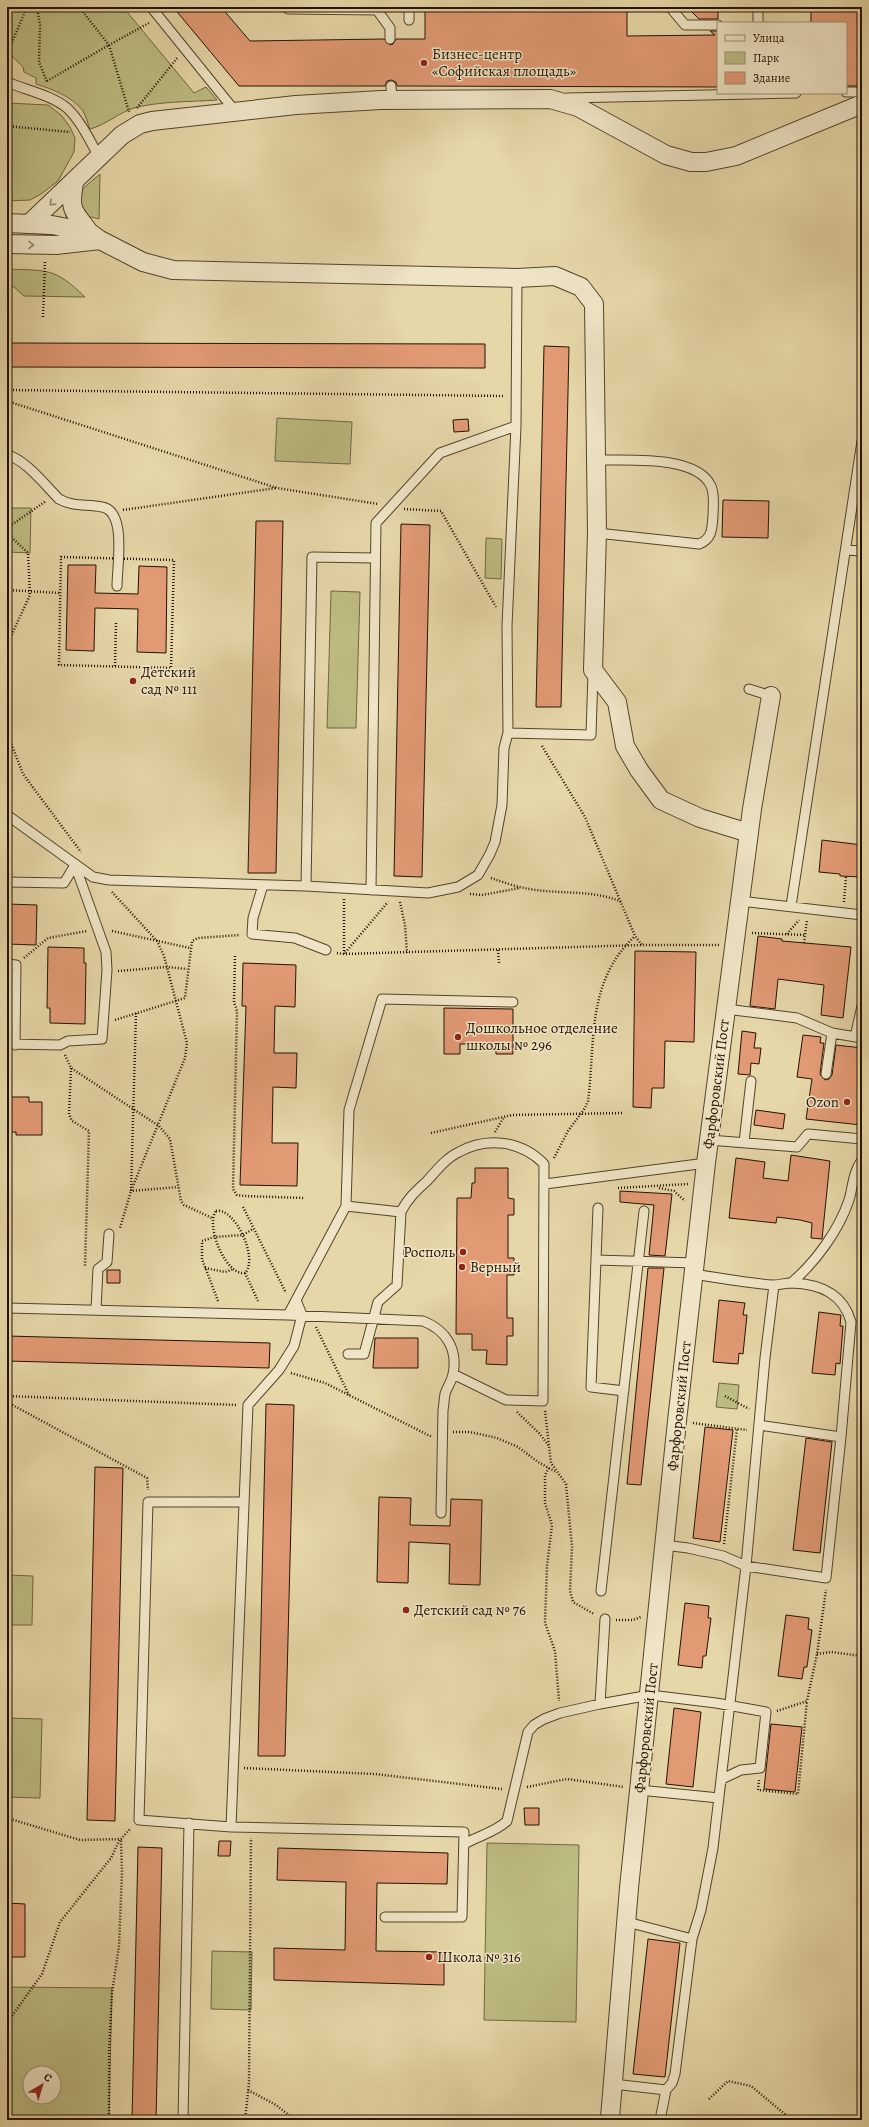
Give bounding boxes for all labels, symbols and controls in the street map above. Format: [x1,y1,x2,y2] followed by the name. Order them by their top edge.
[717,22,847,94] legend
[753,30,785,46] text: Улица
[432,44,577,81] place label: Бизнес-центр «Софийская площадь»
[753,50,779,66] text: Парк
[419,58,429,68] marker: Бизнес-центр «Софийская площадь»
[753,70,790,86] text: Здание
[49,198,57,206] one-way arrow
[28,241,34,249] one-way arrow
[141,662,197,699] place label: Детский сад № 111
[128,676,138,686] marker: Детский сад № 111
[466,1018,618,1055] place label: Дошкольное отделение школы № 296
[698,1018,734,1150] street label: Фарфоровский Пост
[453,1032,463,1042] marker: Дошкольное отделение школы № 296
[806,1092,839,1112] place label: Ozon
[842,1097,852,1107] marker: Ozon
[403,1242,455,1262] place label: Росполь
[458,1247,468,1257] marker: Росполь
[470,1257,521,1277] place label: Верный
[457,1262,467,1272] marker: Верный
[662,1340,696,1472] street label: Фарфоровский Пост
[414,1600,526,1620] place label: Детский сад № 76
[401,1605,411,1615] marker: Детский сад № 76
[629,1662,663,1794] street label: Фарфоровский Пост
[437,1947,521,1967] place label: Школа № 316
[424,1952,434,1962] marker: Школа № 316
[22,2065,62,2105] north arrow
[41,2070,55,2086] text: С

